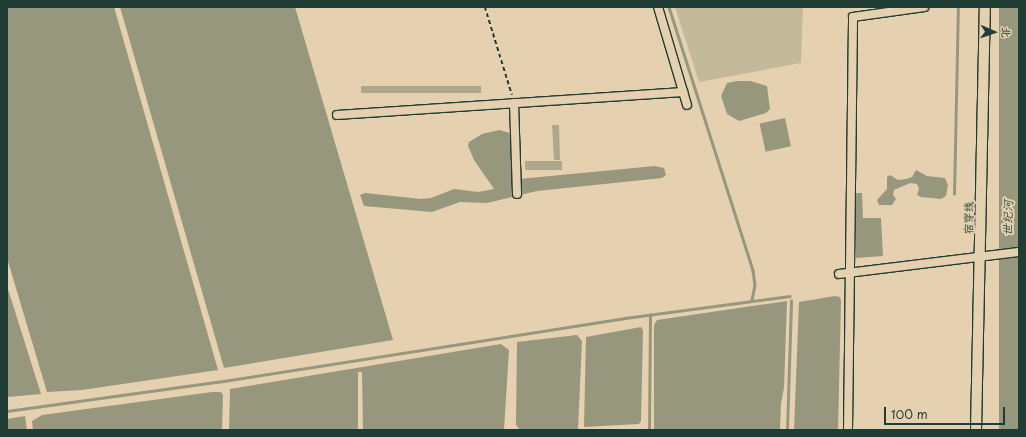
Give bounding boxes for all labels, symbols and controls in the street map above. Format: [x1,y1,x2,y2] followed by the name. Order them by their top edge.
[974,12,1014,52] north arrow
[998,27,1015,38] text: 北
[1000,200,1016,236] water label: 世纪河
[962,201,976,235] street label: 宿穿线
[886,399,1007,425] scale bar
[891,405,928,423] text: 100 m

